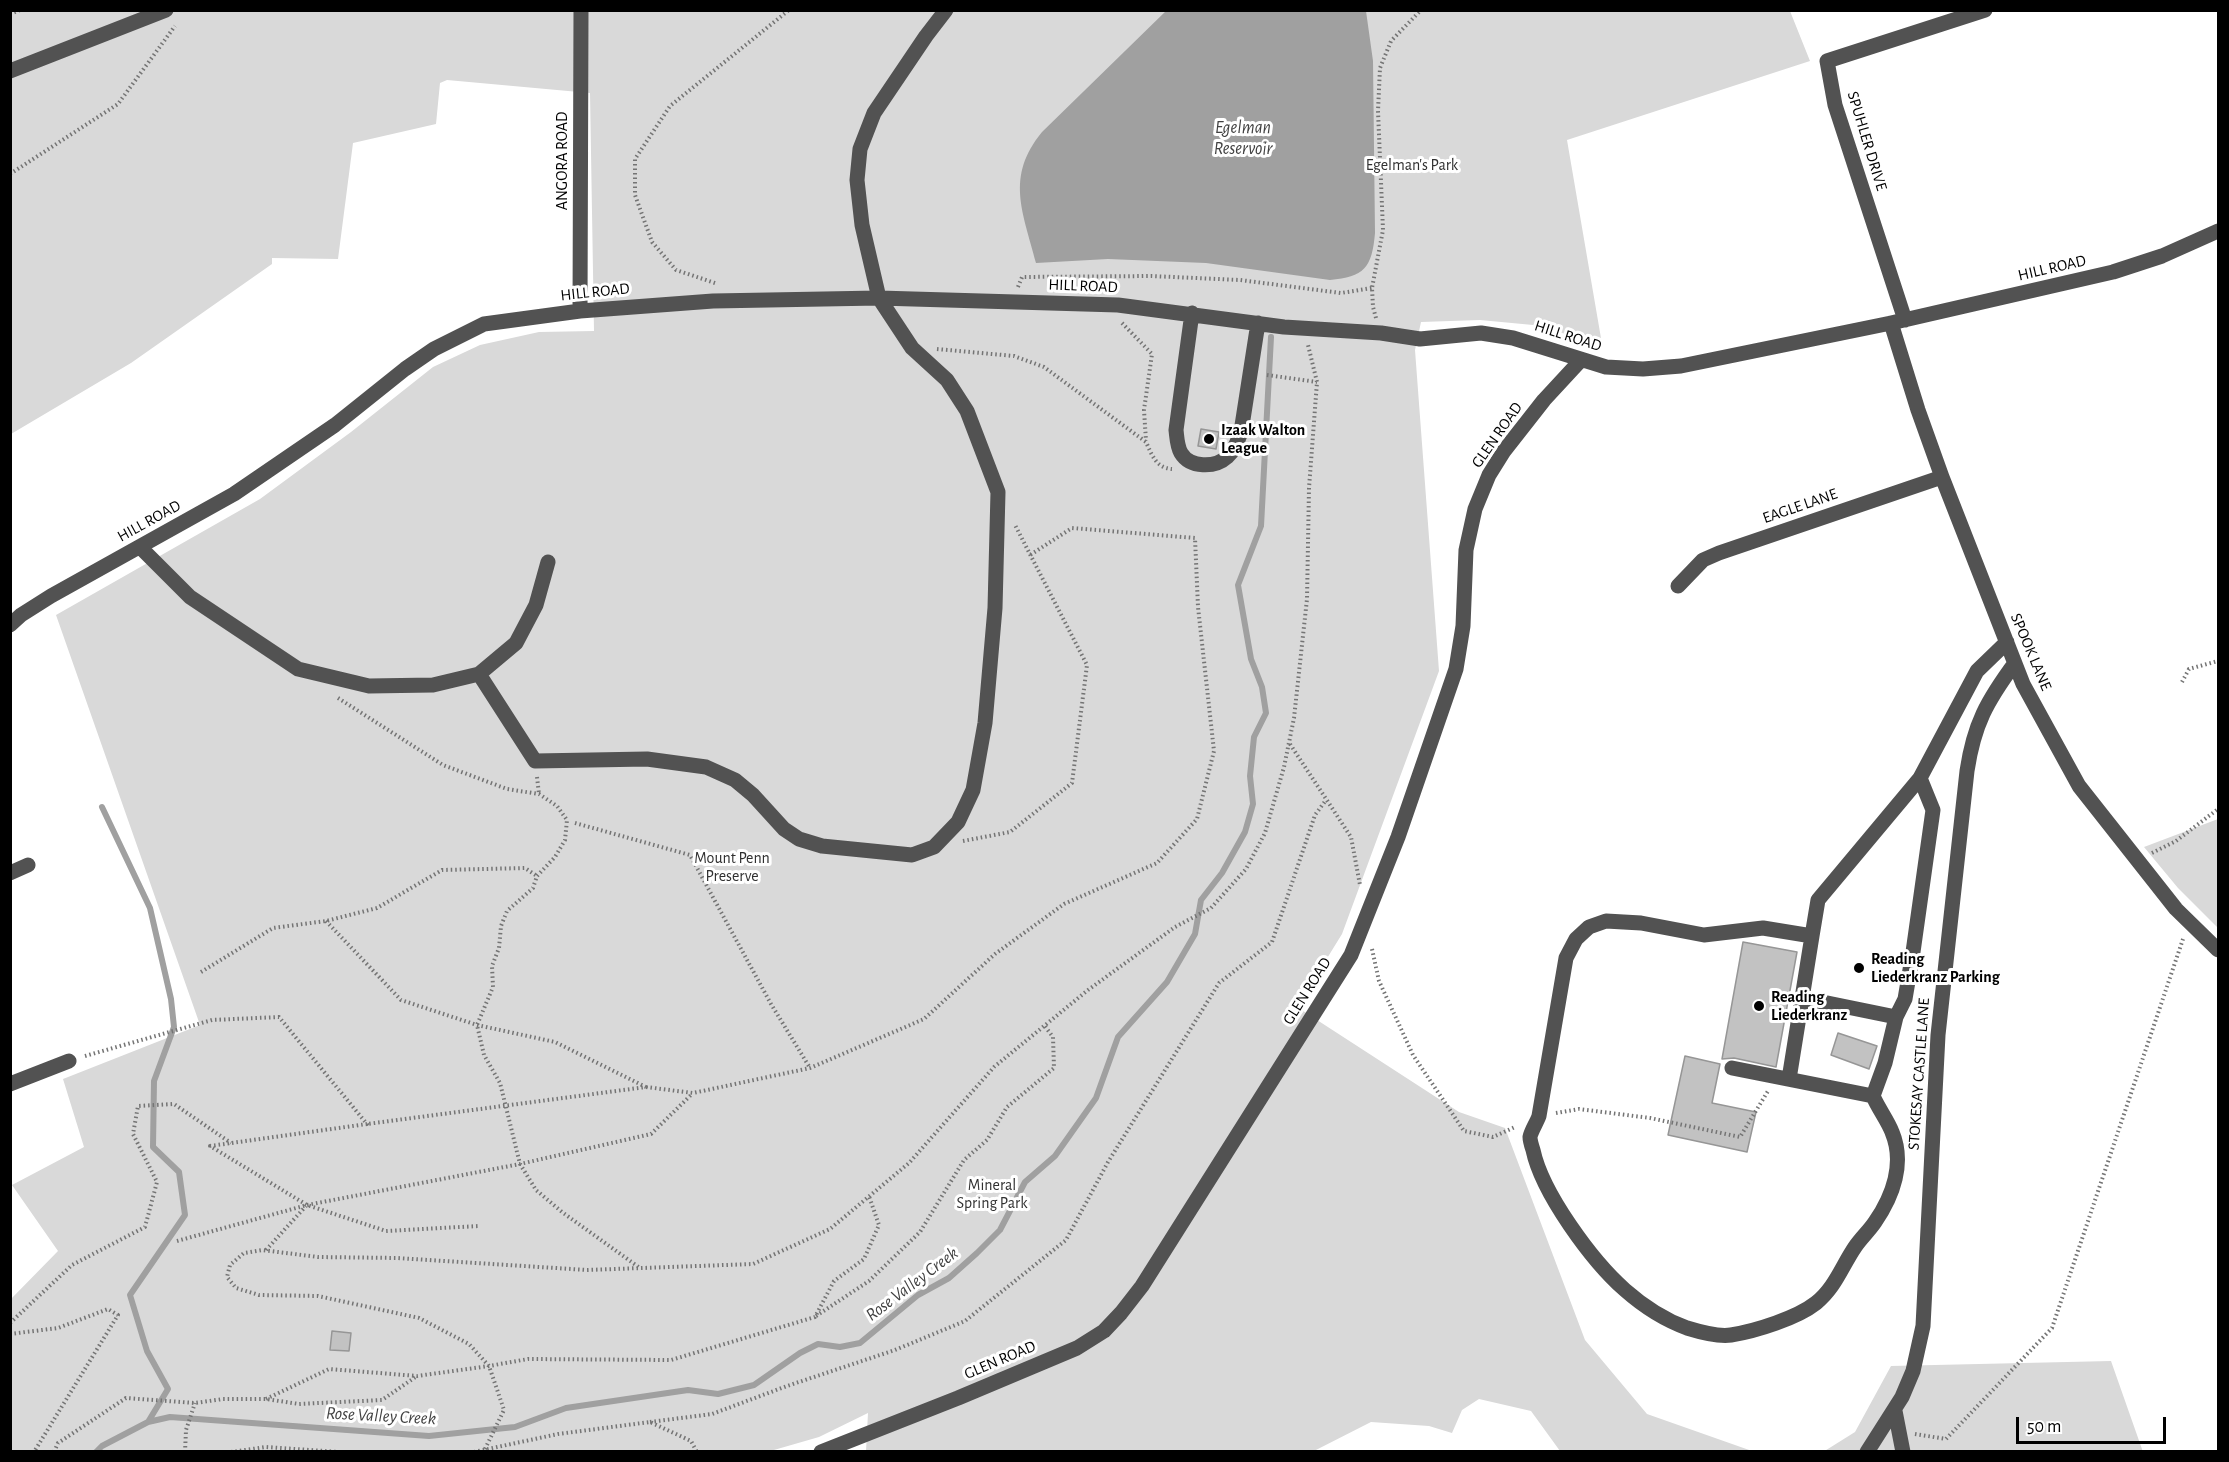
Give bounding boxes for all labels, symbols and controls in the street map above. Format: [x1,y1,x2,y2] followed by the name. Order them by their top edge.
[1843,89,1891,193] street label: SPUHLER DRIVE
[552,112,572,210] street label: ANGORA ROAD
[1214,117,1272,160] water label: Egelman Reservoir
[1366,155,1458,175] park label: Egelman's Park
[2016,251,2088,285] street label: HILL ROAD
[1048,275,1118,297] street label: HILL ROAD
[559,279,631,305] street label: HILL ROAD
[1532,316,1604,356] street label: HILL ROAD
[1467,398,1527,472] street label: GLEN ROAD
[1221,420,1305,458] place label: Izaak Walton League
[1202,432,1216,446] marker: Izaak Walton League
[1760,484,1840,528] street label: EAGLE LANE
[114,496,184,546] street label: HILL ROAD
[2006,610,2056,694] street label: SPOOK LANE
[694,848,770,886] park label: Mount Penn Preserve
[1871,949,2000,987] place label: Reading Liederkranz Parking
[1279,954,1335,1028] street label: GLEN ROAD
[1852,961,1866,975] marker: Reading Liederkranz Parking
[1771,987,1847,1025] place label: Reading Liederkranz
[1904,997,1934,1151] street label: STOKESAY CASTLE LANE
[1752,999,1766,1013] marker: Reading Liederkranz
[957,1175,1027,1213] park label: Mineral Spring Park
[862,1242,962,1326] water label: Rose Valley Creek
[961,1336,1039,1384] street label: GLEN ROAD
[325,1402,437,1430] water label: Rose Valley Creek
[2019,1405,2169,1443] scale bar
[2027,1418,2061,1436] text: 50 m

